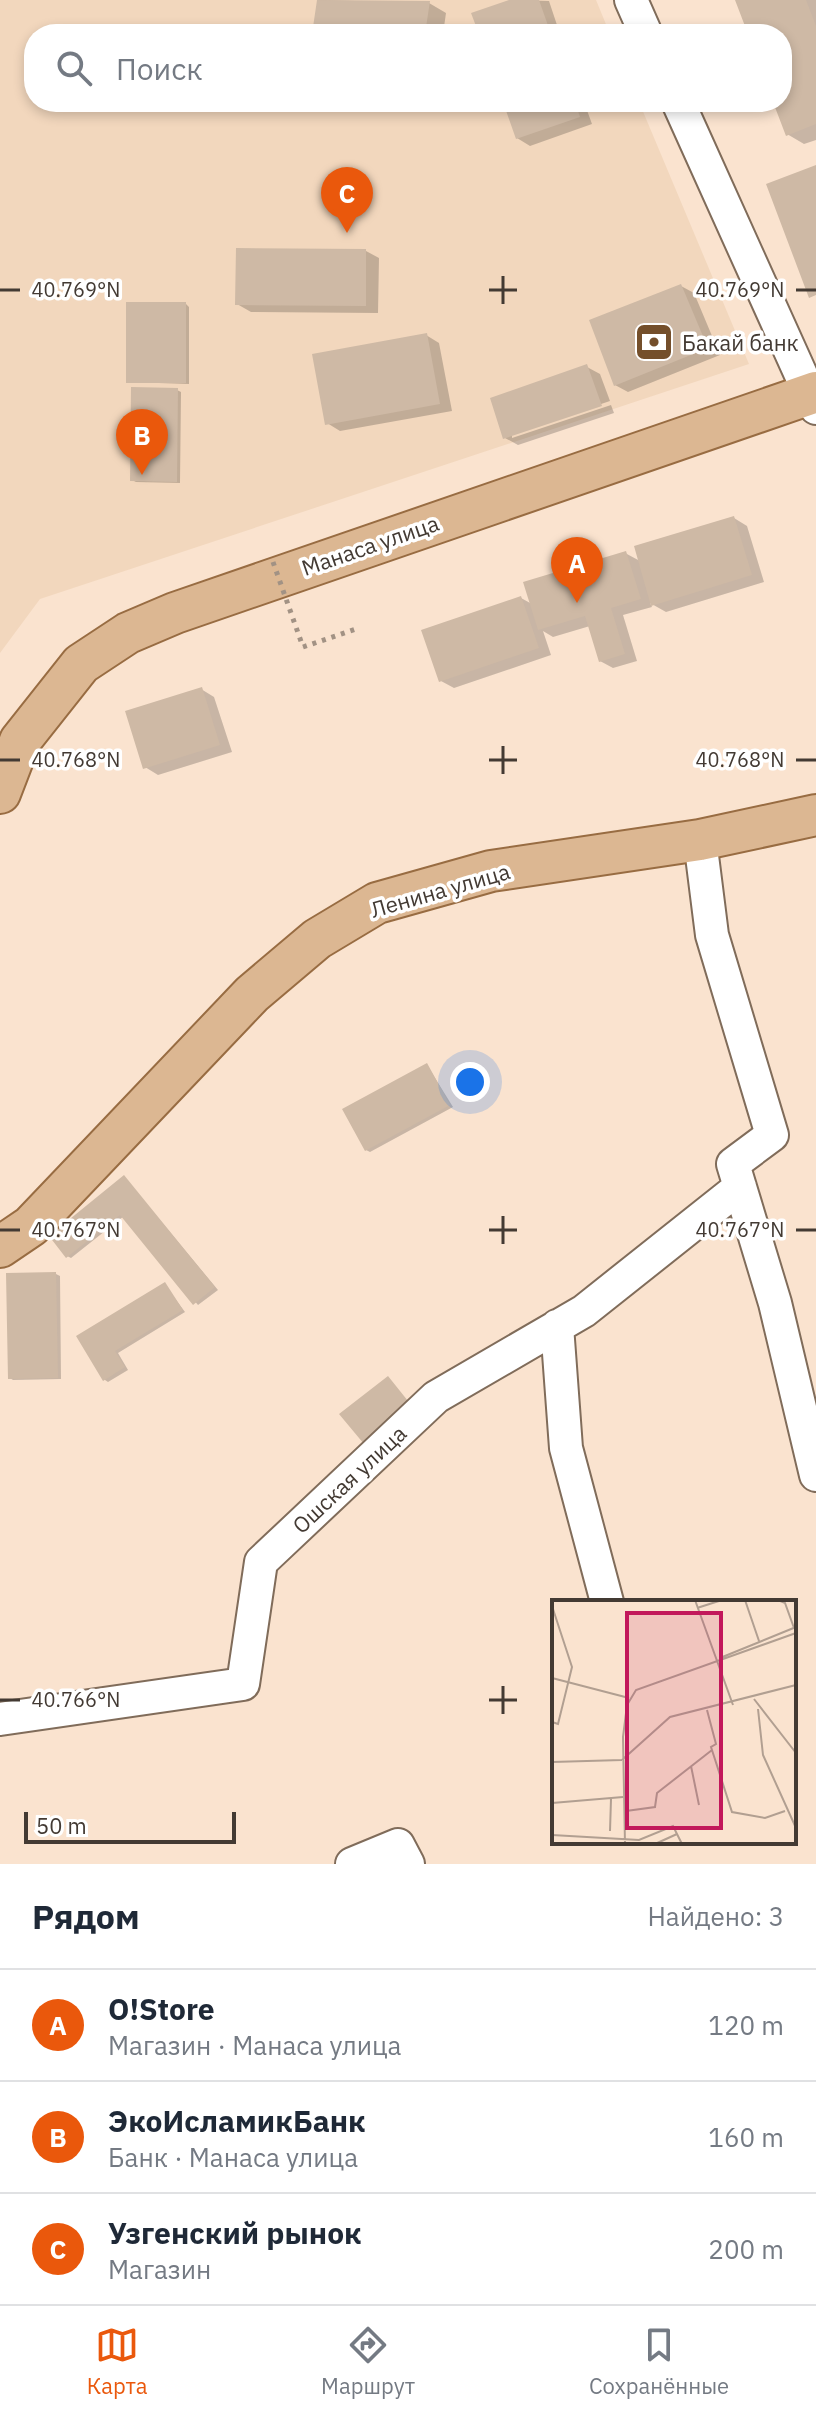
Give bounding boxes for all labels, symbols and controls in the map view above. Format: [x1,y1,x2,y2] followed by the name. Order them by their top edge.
[24,24,792,112] search box
[52,46,96,90] icon: search
[116,49,203,88] text: Поиск
[321,167,373,233] pin: C
[32,276,120,303] text: 40.769°N
[696,276,784,303] text: 40.769°N
[633,321,675,363] bank icon: Бакай банк
[682,328,799,357] place label: Бакай банк
[116,409,168,475] pin: B
[298,508,443,582] street label: Манаса улица
[551,537,603,603] pin: A
[32,746,120,773] text: 40.768°N
[696,746,784,773] text: 40.768°N
[367,856,513,924] street label: Ленина улица
[450,1062,490,1102] your location
[32,1216,120,1243] text: 40.767°N
[696,1216,784,1243] text: 40.767°N
[286,1419,412,1539] street label: Ошская улица
[552,1600,796,1844] inset map
[32,1686,120,1713] text: 40.766°N
[24,1808,236,1844] scale bar
[36,1811,87,1840] text: 50 m
[32,1894,140,1938] text: Рядом
[647,1899,784,1933] text: Найдено: 3
[108,1989,215,2028] text: O!Store
[49,2008,67,2042] text: A
[708,2008,784,2042] text: 120 m
[108,2028,401,2062] text: Магазин · Манаса улица
[108,2101,366,2140] text: ЭкоИсламикБанк
[49,2120,67,2154] text: B
[708,2120,784,2154] text: 160 m
[108,2140,358,2174] text: Банк · Манаса улица
[108,2213,362,2252] text: Узгенский рынок
[50,2232,66,2266] text: C
[708,2232,784,2266] text: 200 m
[108,2252,211,2286] text: Магазин
[87,2323,147,2400] tab: Карта
[321,2323,415,2400] tab: Маршрут
[589,2323,729,2400] tab: Сохранённые

